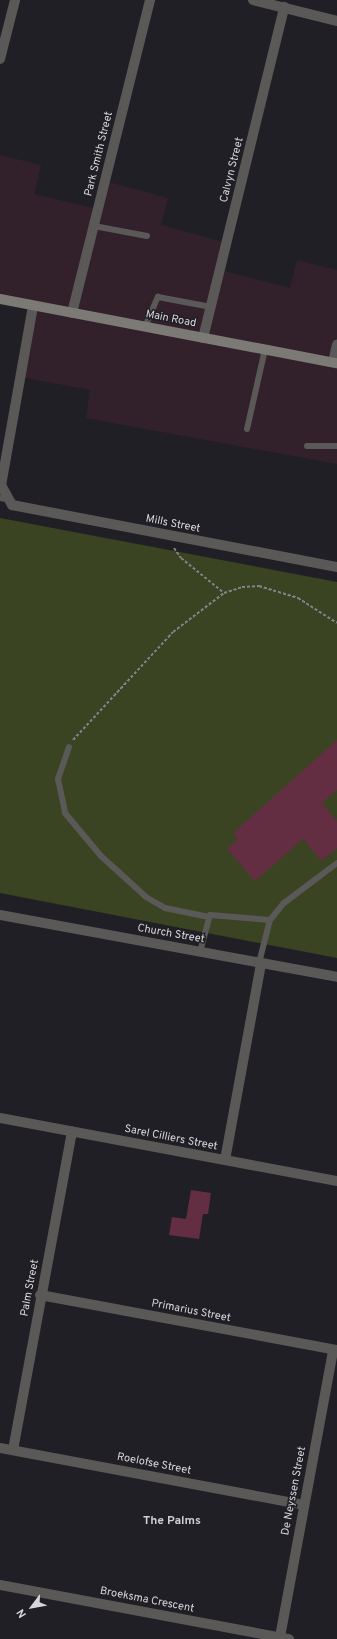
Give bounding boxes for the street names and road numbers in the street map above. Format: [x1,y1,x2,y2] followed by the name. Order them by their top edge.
[82,110,116,198] street label: Park Smith Street
[218,136,246,204] street label: Calvyn Street
[145,308,197,330] street label: Main Road
[145,512,201,536] street label: Mills Street
[136,922,206,946] street label: Church Street
[123,1122,219,1154] street label: Sarel Cilliers Street
[18,1258,42,1318] street label: Palm Street
[150,1297,232,1325] street label: Primarius Street
[279,1445,309,1537] street label: De Neyssen Street
[116,1450,192,1478] street label: Roelofse Street
[99,1584,195,1616] street label: Broeksma Crescent

